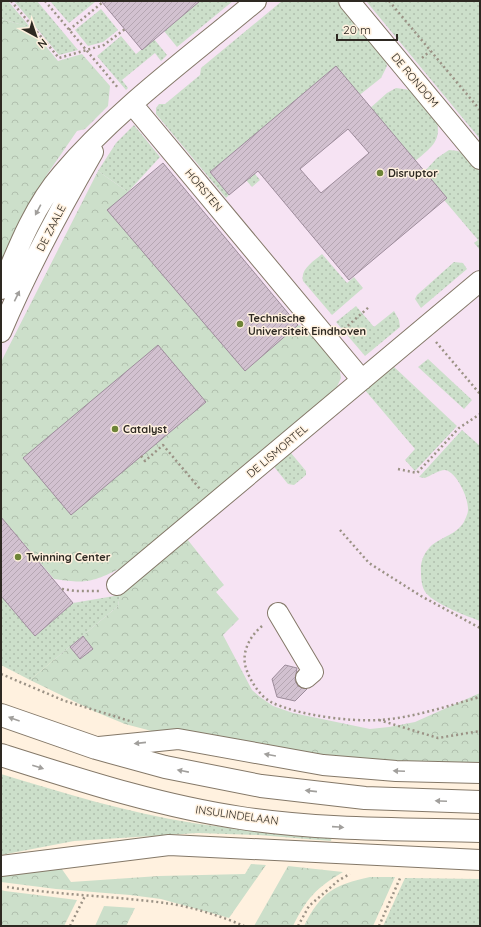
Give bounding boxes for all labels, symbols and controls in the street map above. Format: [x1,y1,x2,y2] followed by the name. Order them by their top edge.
[16,16,56,56] north arrow
[337,16,397,42] scale bar
[343,22,371,37] text: 20 m
[35,36,50,52] text: N
[388,50,442,110] street label: DE RONDOM
[182,166,226,214] street label: HORSTEN
[388,166,438,180] place label: Disruptor
[375,168,385,178] marker: Disruptor
[33,202,69,254] street label: DE ZAALE
[35,204,41,216] one-way arrow
[13,291,20,302] one-way arrow
[248,311,366,338] place label: Technische Universiteit Eindhoven
[235,319,245,329] marker: Technische Universiteit Eindhoven
[244,421,310,481] street label: DE LISMORTEL
[123,422,167,436] place label: Catalyst
[110,424,120,434] marker: Catalyst
[26,550,111,564] place label: Twinning Center
[13,552,23,562] marker: Twinning Center
[7,716,19,722] one-way arrow
[134,740,146,747] one-way arrow
[264,752,276,758] one-way arrow
[33,764,45,770] one-way arrow
[393,767,405,774] one-way arrow
[177,768,189,774] one-way arrow
[305,788,317,795] one-way arrow
[435,797,447,804] one-way arrow
[195,802,279,828] street label: INSULINDELAAN
[332,824,344,831] one-way arrow

